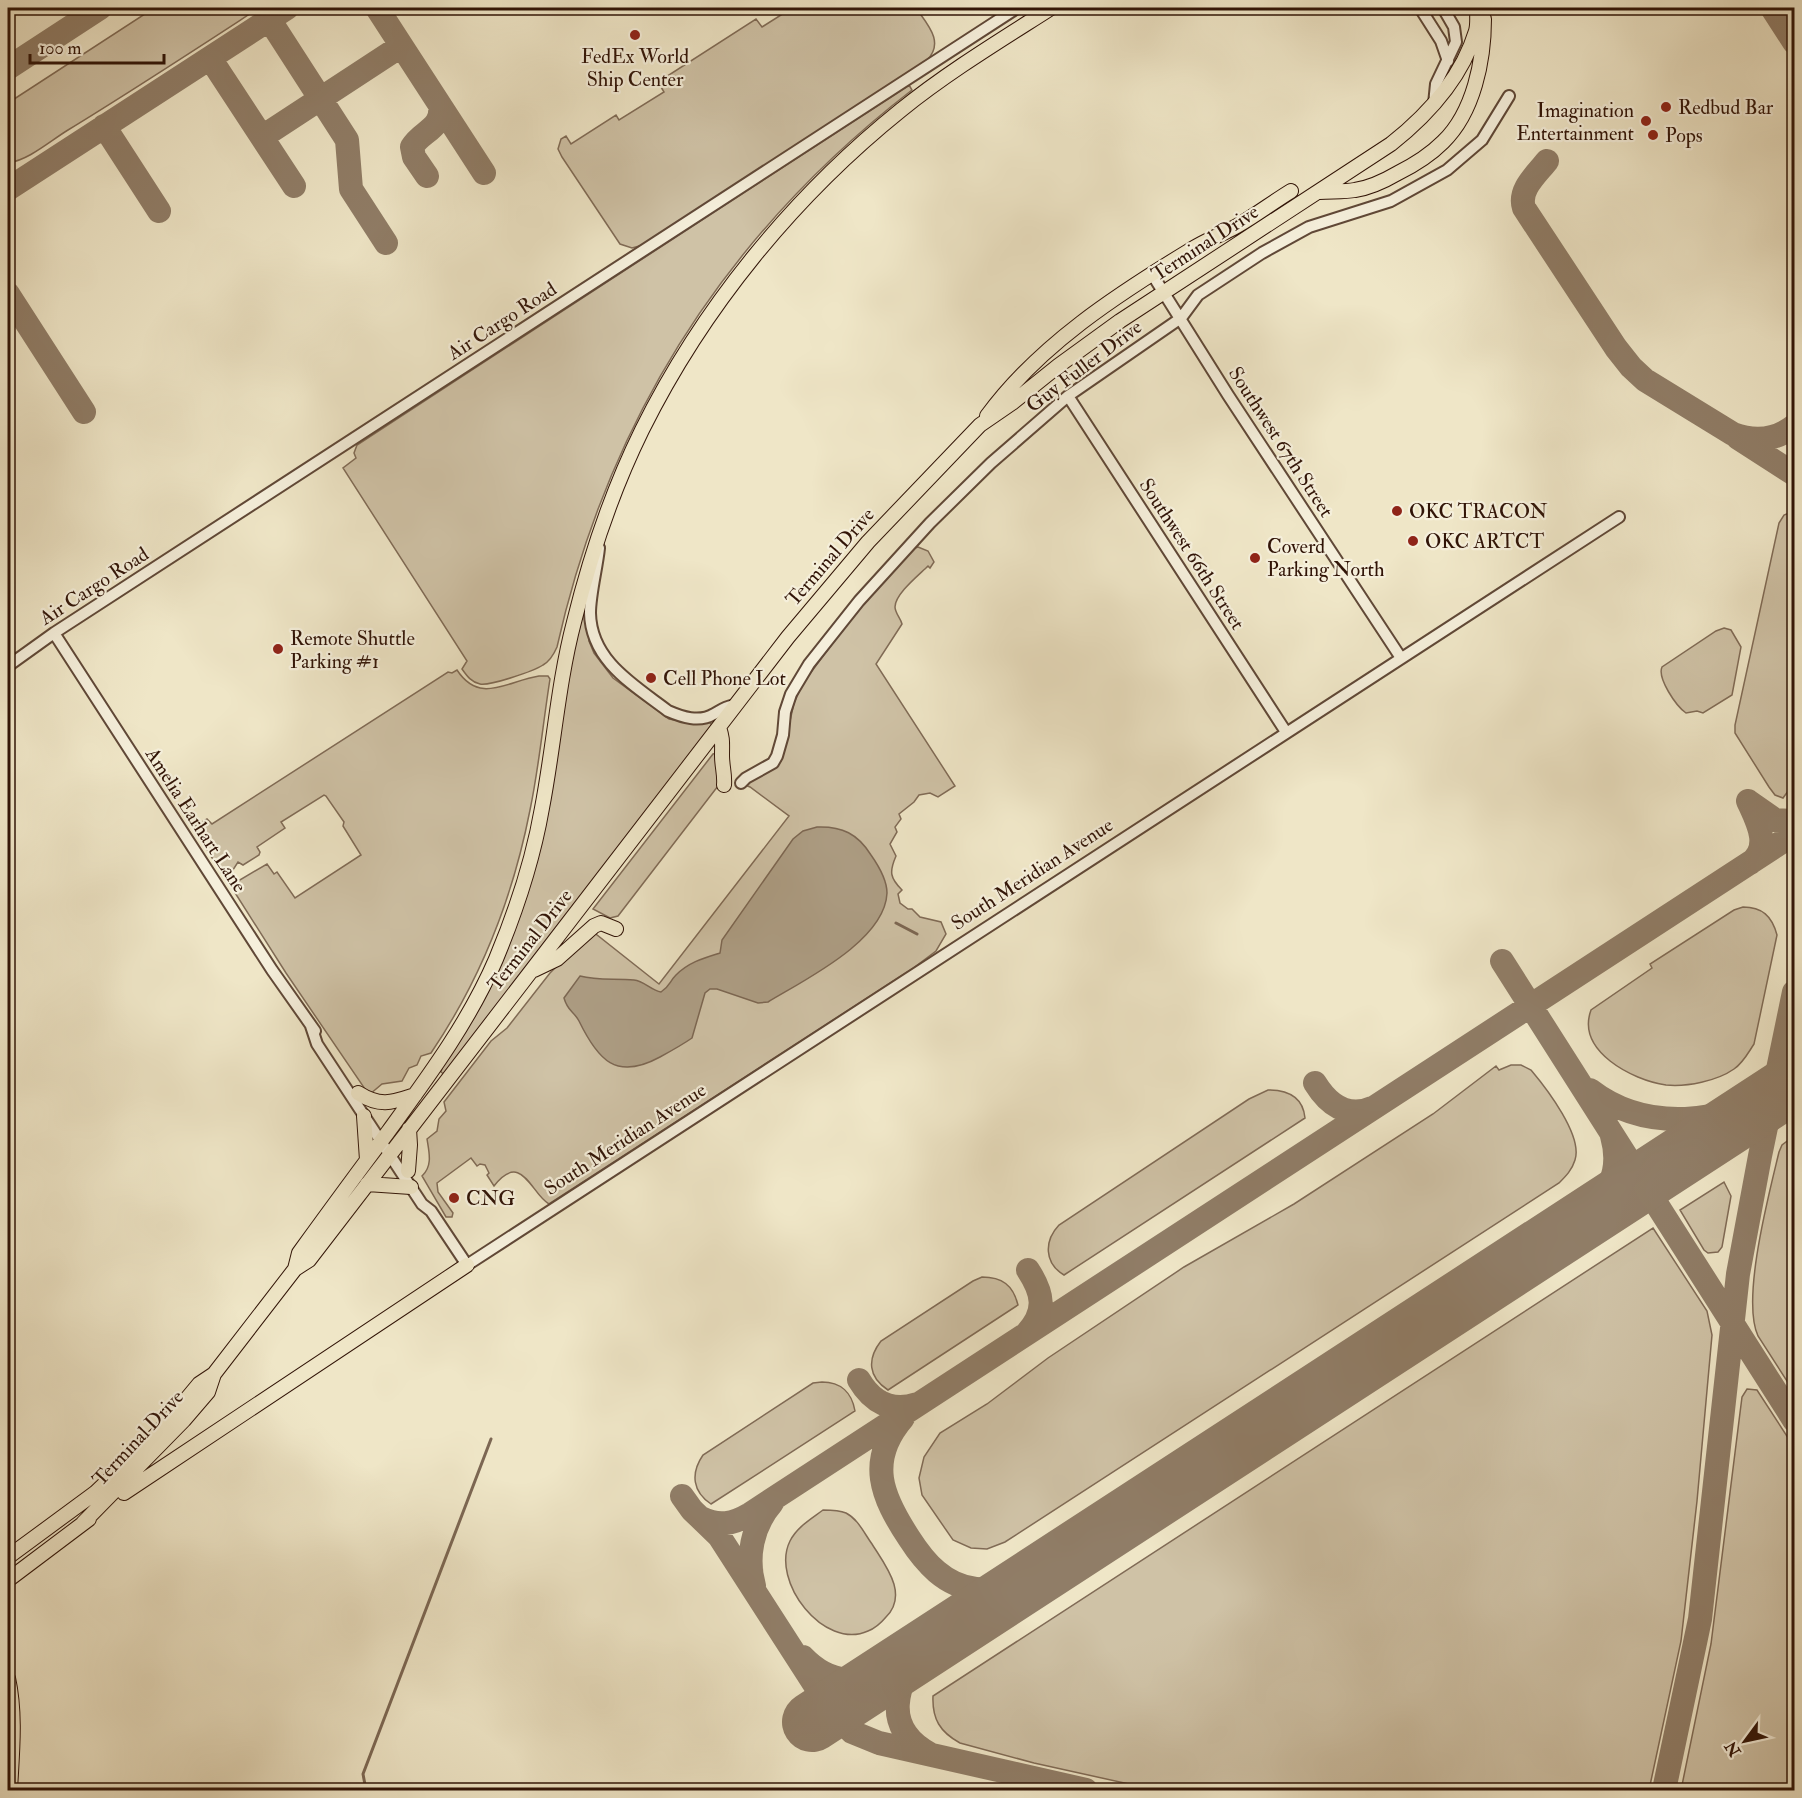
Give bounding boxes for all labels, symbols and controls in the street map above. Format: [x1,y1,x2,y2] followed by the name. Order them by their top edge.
[30,27,164,65] scale bar
[628,28,642,42] marker: FedEx World Ship Center
[39,37,82,60] text: 100 m
[581,44,689,93] place label: FedEx World Ship Center
[1678,95,1774,120] place label: Redbud Bar
[1516,98,1635,146] place label: Imagination Entertainment
[1659,100,1673,114] marker: Redbud Bar
[1639,114,1653,128] marker: Imagination Entertainment
[1665,123,1703,149] place label: Pops
[1646,128,1660,142] marker: Pops
[1147,199,1263,287] street label: Terminal Drive
[442,276,561,366] street label: Air Cargo Road
[1021,314,1147,418] street label: Guy Fuller Drive
[1223,362,1339,522] street label: Southwest 67th Street
[1134,474,1251,635] street label: Southwest 66th Street
[1409,499,1548,524] place label: OKC TRACON
[780,503,880,611] street label: Terminal Drive
[1390,504,1404,518] marker: OKC TRACON
[1425,529,1544,554] place label: OKC ARTCT
[1267,534,1385,582] place label: Coverd Parking North
[1406,534,1420,548] marker: OKC ARTCT
[34,541,153,631] street label: Air Cargo Road
[1248,551,1262,565] marker: Coverd Parking North
[290,626,415,674] place label: Remote Shuttle Parking #1
[271,642,285,656] marker: Remote Shuttle Parking #1
[663,666,786,691] place label: Cell Phone Lot
[644,671,658,685] marker: Cell Phone Lot
[139,742,252,897] street label: Amelia Earhart Lane
[946,812,1118,936] street label: South Meridian Avenue
[482,884,578,996] street label: Terminal Drive
[539,1077,711,1201] street label: South Meridian Avenue
[466,1186,515,1211] place label: CNG
[447,1191,461,1205] marker: CNG
[87,1385,189,1491] street label: Terminal Drive
[1715,1711,1775,1771] north arrow
[1721,1737,1746,1761] text: N

